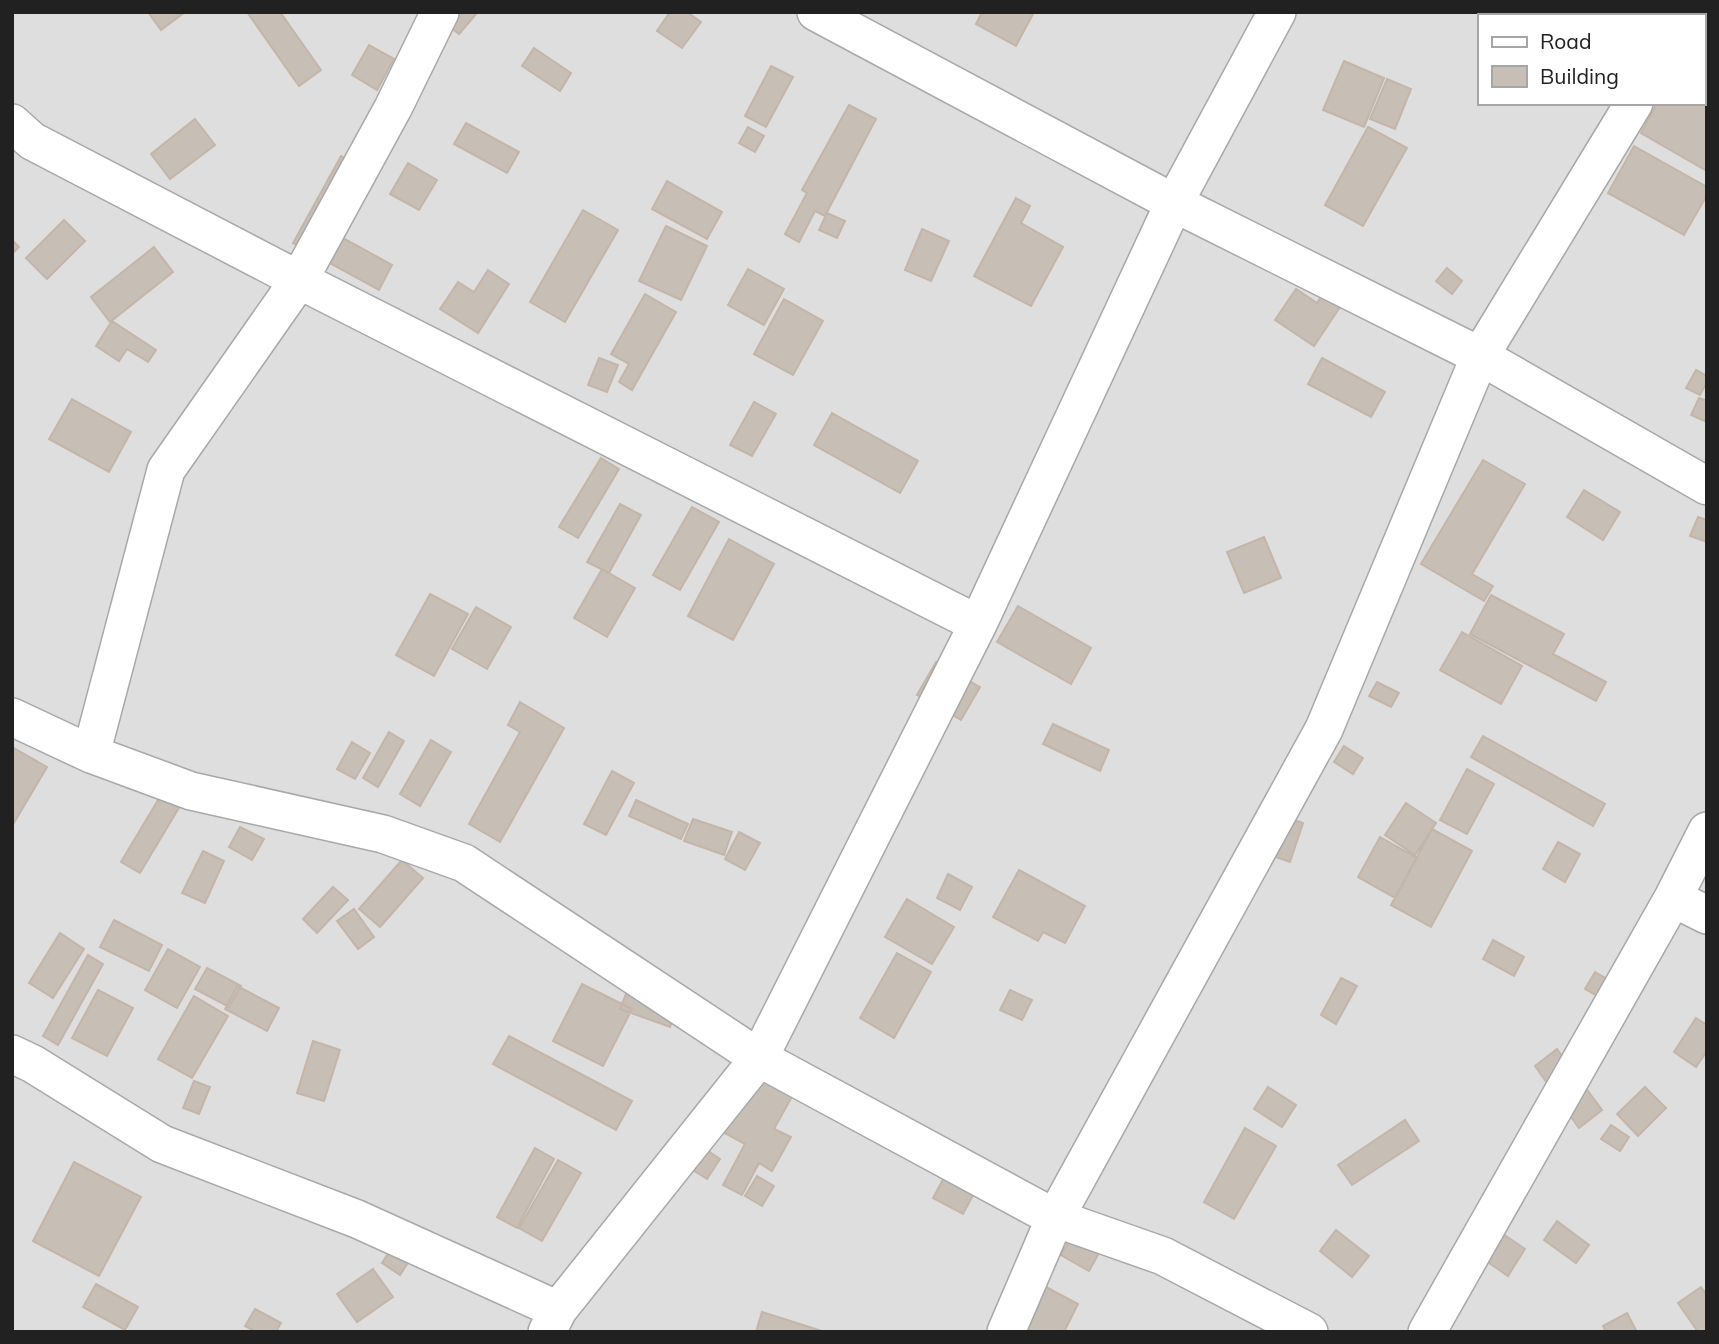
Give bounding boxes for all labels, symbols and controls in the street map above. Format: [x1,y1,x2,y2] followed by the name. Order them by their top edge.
[1478,14,1705,105] legend
[1540,28,1591,54] text: Road
[1540,63,1619,89] text: Building

